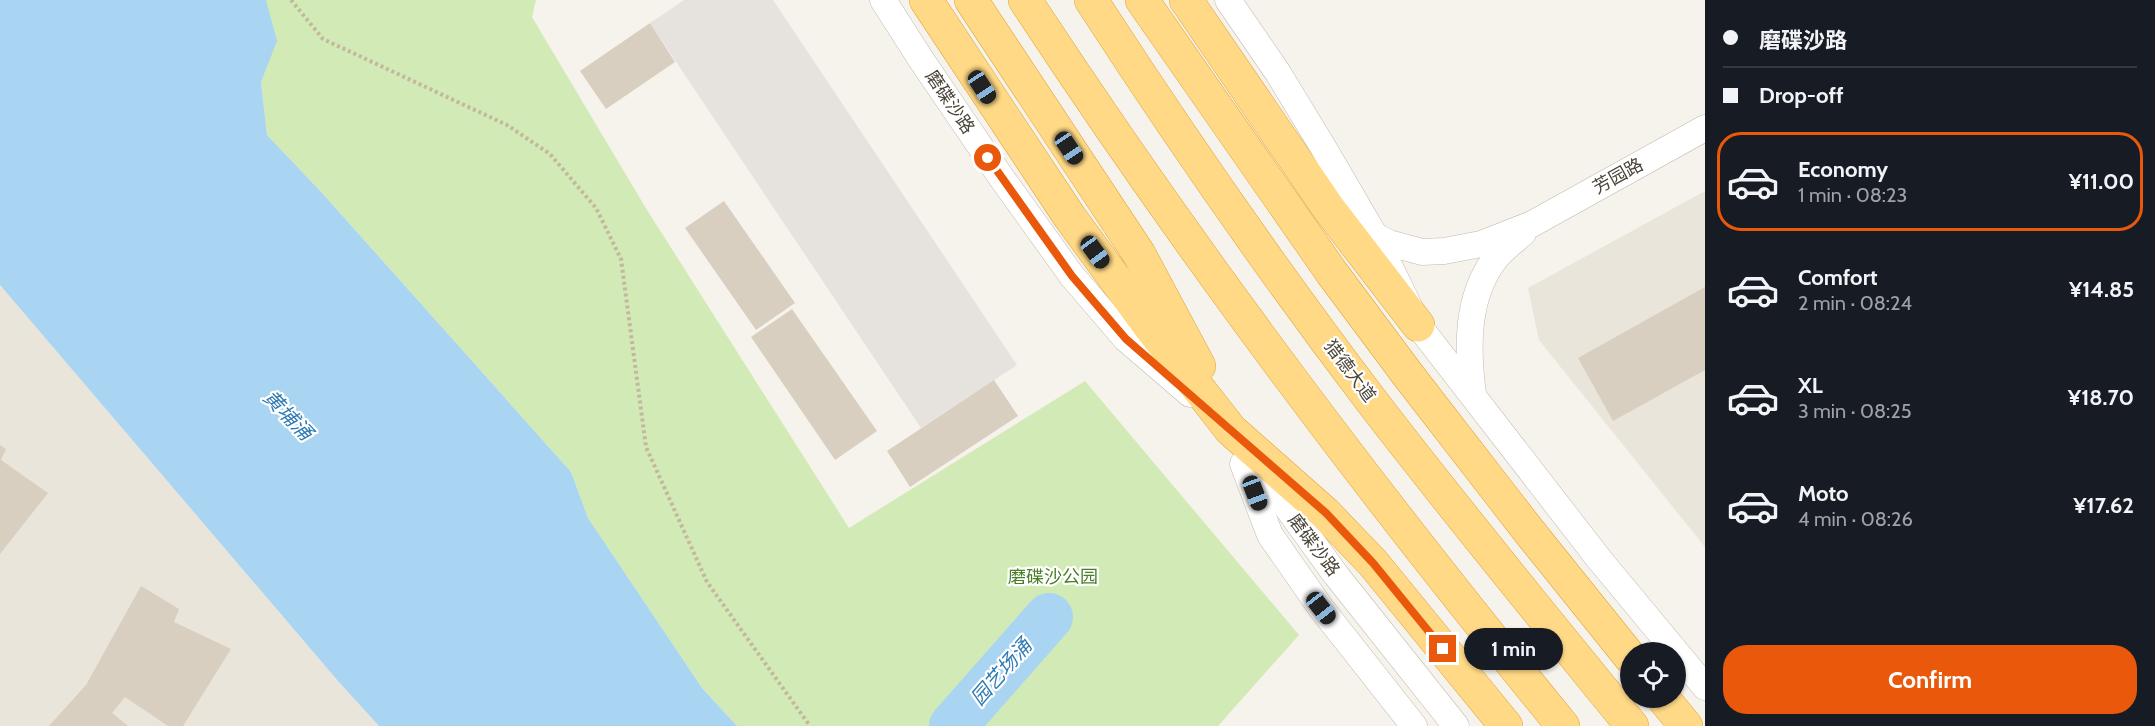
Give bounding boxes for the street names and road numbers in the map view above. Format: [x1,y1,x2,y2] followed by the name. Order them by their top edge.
[921,66,979,138] street label: 磨碟沙路
[1589,153,1647,199] street label: 芳园路
[1320,336,1380,406] street label: 猎德大道
[1284,510,1344,580] street label: 磨碟沙路

